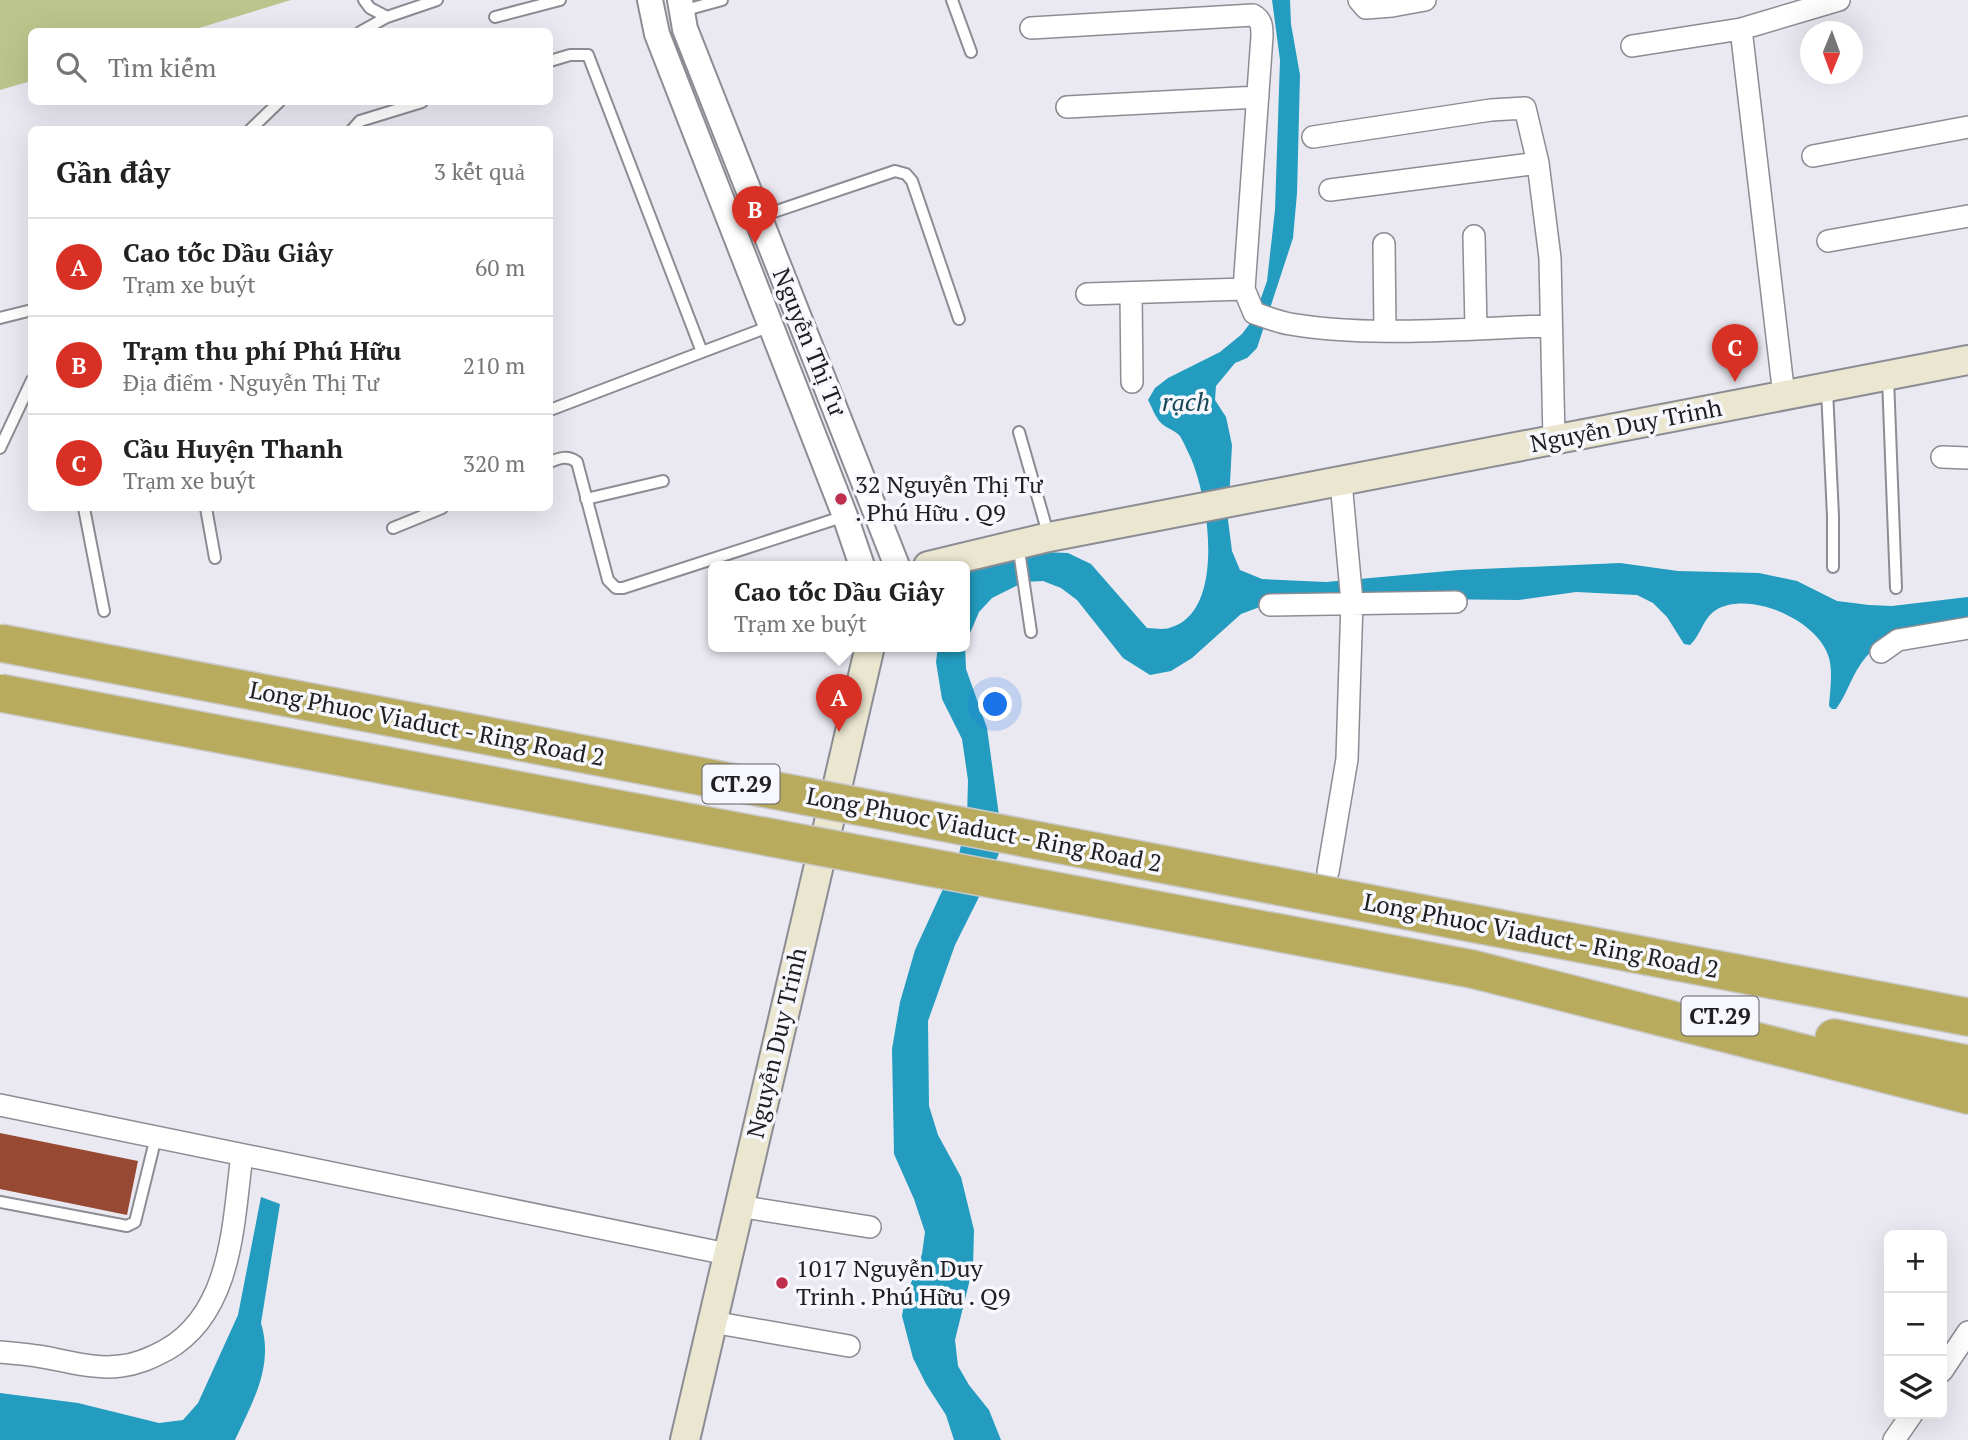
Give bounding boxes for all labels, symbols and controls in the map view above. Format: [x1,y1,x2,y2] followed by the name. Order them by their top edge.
[1800,21,1863,84] north arrow
[28,28,553,105] search box
[52,48,90,86] icon: search
[108,50,216,84] text: Tìm kiếm
[56,152,170,192] text: Gần đây
[434,156,525,187] text: 3 kết quả
[732,186,778,244] pin: B
[123,235,333,269] text: Cao tốc Dầu Giây
[71,252,87,283] text: A
[475,252,525,283] text: 60 m
[766,263,854,421] street label: Nguyễn Thị Tư
[123,269,256,300] text: Trạm xe buýt
[1712,324,1758,382] pin: C
[123,333,401,367] text: Trạm thu phí Phú Hữu
[72,350,86,381] text: B
[463,350,525,381] text: 210 m
[123,367,379,398] text: Địa điểm · Nguyễn Thị Tư
[1162,384,1210,418] water label: rạch
[1527,391,1724,459] street label: Nguyễn Duy Trinh
[123,431,343,465] text: Cầu Huyện Thanh
[72,448,87,479] text: C
[463,448,525,479] text: 320 m
[123,465,256,496] text: Trạm xe buýt
[855,468,1044,528] place label: 32 Nguyễn Thị Tư . Phú Hữu . Q9
[833,491,849,507] marker: 32 Nguyễn Thị Tư . Phú Hữu . Q9
[708,561,970,652] popup
[734,574,944,608] text: Cao tốc Dầu Giây
[734,608,867,639] text: Trạm xe buýt
[247,673,608,773] street label: Long Phuoc Viaduct - Ring Road 2
[816,674,862,732] pin: A
[978,687,1012,721] your location
[702,764,780,804] road number: CT.29
[804,779,1165,879] street label: Long Phuoc Viaduct - Ring Road 2
[1361,885,1722,985] street label: Long Phuoc Viaduct - Ring Road 2
[739,944,813,1141] street label: Nguyễn Duy Trinh
[1682,996,1758,1036] road number: CT.29
[1884,1230,1947,1419] map controls
[1884,1230,1947,1293] button: +
[796,1252,1011,1312] place label: 1017 Nguyễn Duy Trinh . Phú Hữu . Q9
[774,1275,790,1291] marker: 1017 Nguyễn Duy Trinh . Phú Hữu . Q9
[1884,1293,1947,1356] button: −
[1884,1356,1947,1419] button: layers

